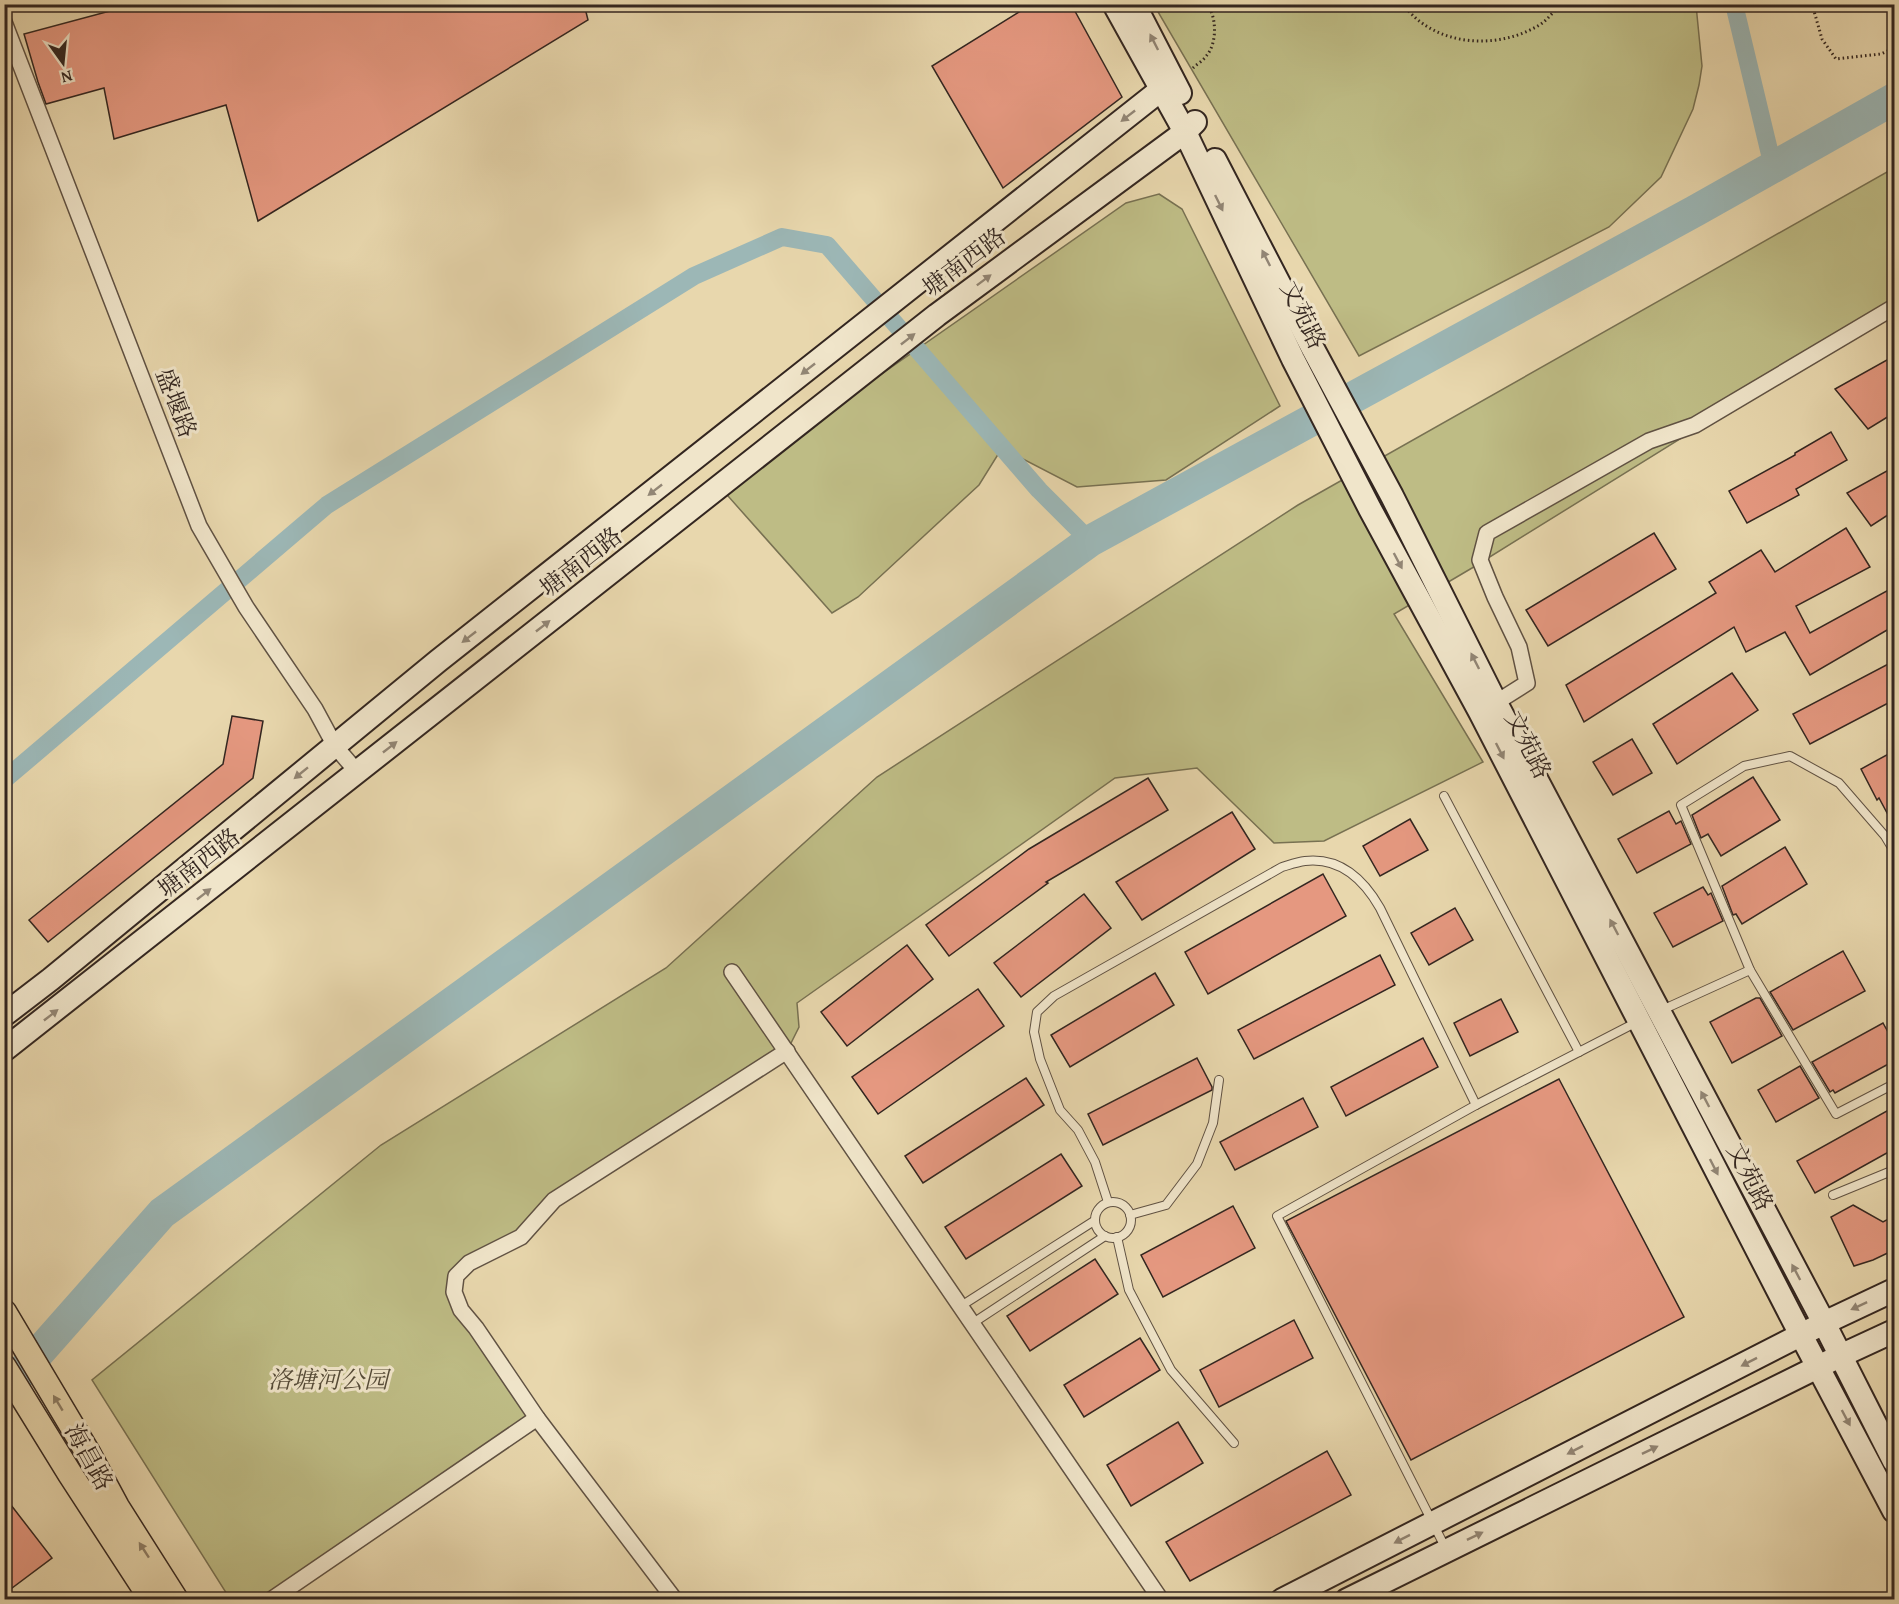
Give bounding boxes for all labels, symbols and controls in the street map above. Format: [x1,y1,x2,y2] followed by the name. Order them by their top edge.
[33,33,93,93] north arrow
[1149,34,1159,51] one-way arrow
[58,65,75,91] text: N
[1120,110,1135,122] one-way arrow
[1215,195,1224,212] one-way arrow
[915,219,1013,304] street label: 塘南西路
[1261,249,1271,267] one-way arrow
[977,275,992,287] one-way arrow
[1272,275,1335,355] street label: 文苑路
[900,333,915,345] one-way arrow
[147,363,206,443] street label: 盛堰路
[800,363,815,375] one-way arrow
[647,483,662,495] one-way arrow
[532,518,629,605] street label: 塘南西路
[1393,552,1403,569] one-way arrow
[535,620,551,633] one-way arrow
[461,630,476,642] one-way arrow
[1470,653,1479,670] one-way arrow
[1497,705,1560,785] street label: 文苑路
[382,741,398,754] one-way arrow
[1495,742,1505,759] one-way arrow
[294,767,309,779] one-way arrow
[150,819,247,906] street label: 塘南西路
[196,887,212,900] one-way arrow
[1609,918,1619,935] one-way arrow
[43,1009,58,1021] one-way arrow
[1700,1090,1710,1107] one-way arrow
[1719,1137,1782,1217] street label: 文苑路
[1710,1158,1719,1175] one-way arrow
[1791,1263,1801,1280] one-way arrow
[1851,1302,1868,1311] one-way arrow
[1740,1357,1757,1367] one-way arrow
[268,1362,392,1397] park label: 洛塘河公园
[53,1394,63,1411] one-way arrow
[1842,1410,1851,1427] one-way arrow
[57,1417,122,1497] street label: 海昌路
[1567,1445,1584,1455] one-way arrow
[1642,1445,1659,1455] one-way arrow
[1467,1532,1484,1541] one-way arrow
[1393,1534,1410,1543] one-way arrow
[139,1542,150,1558] one-way arrow

